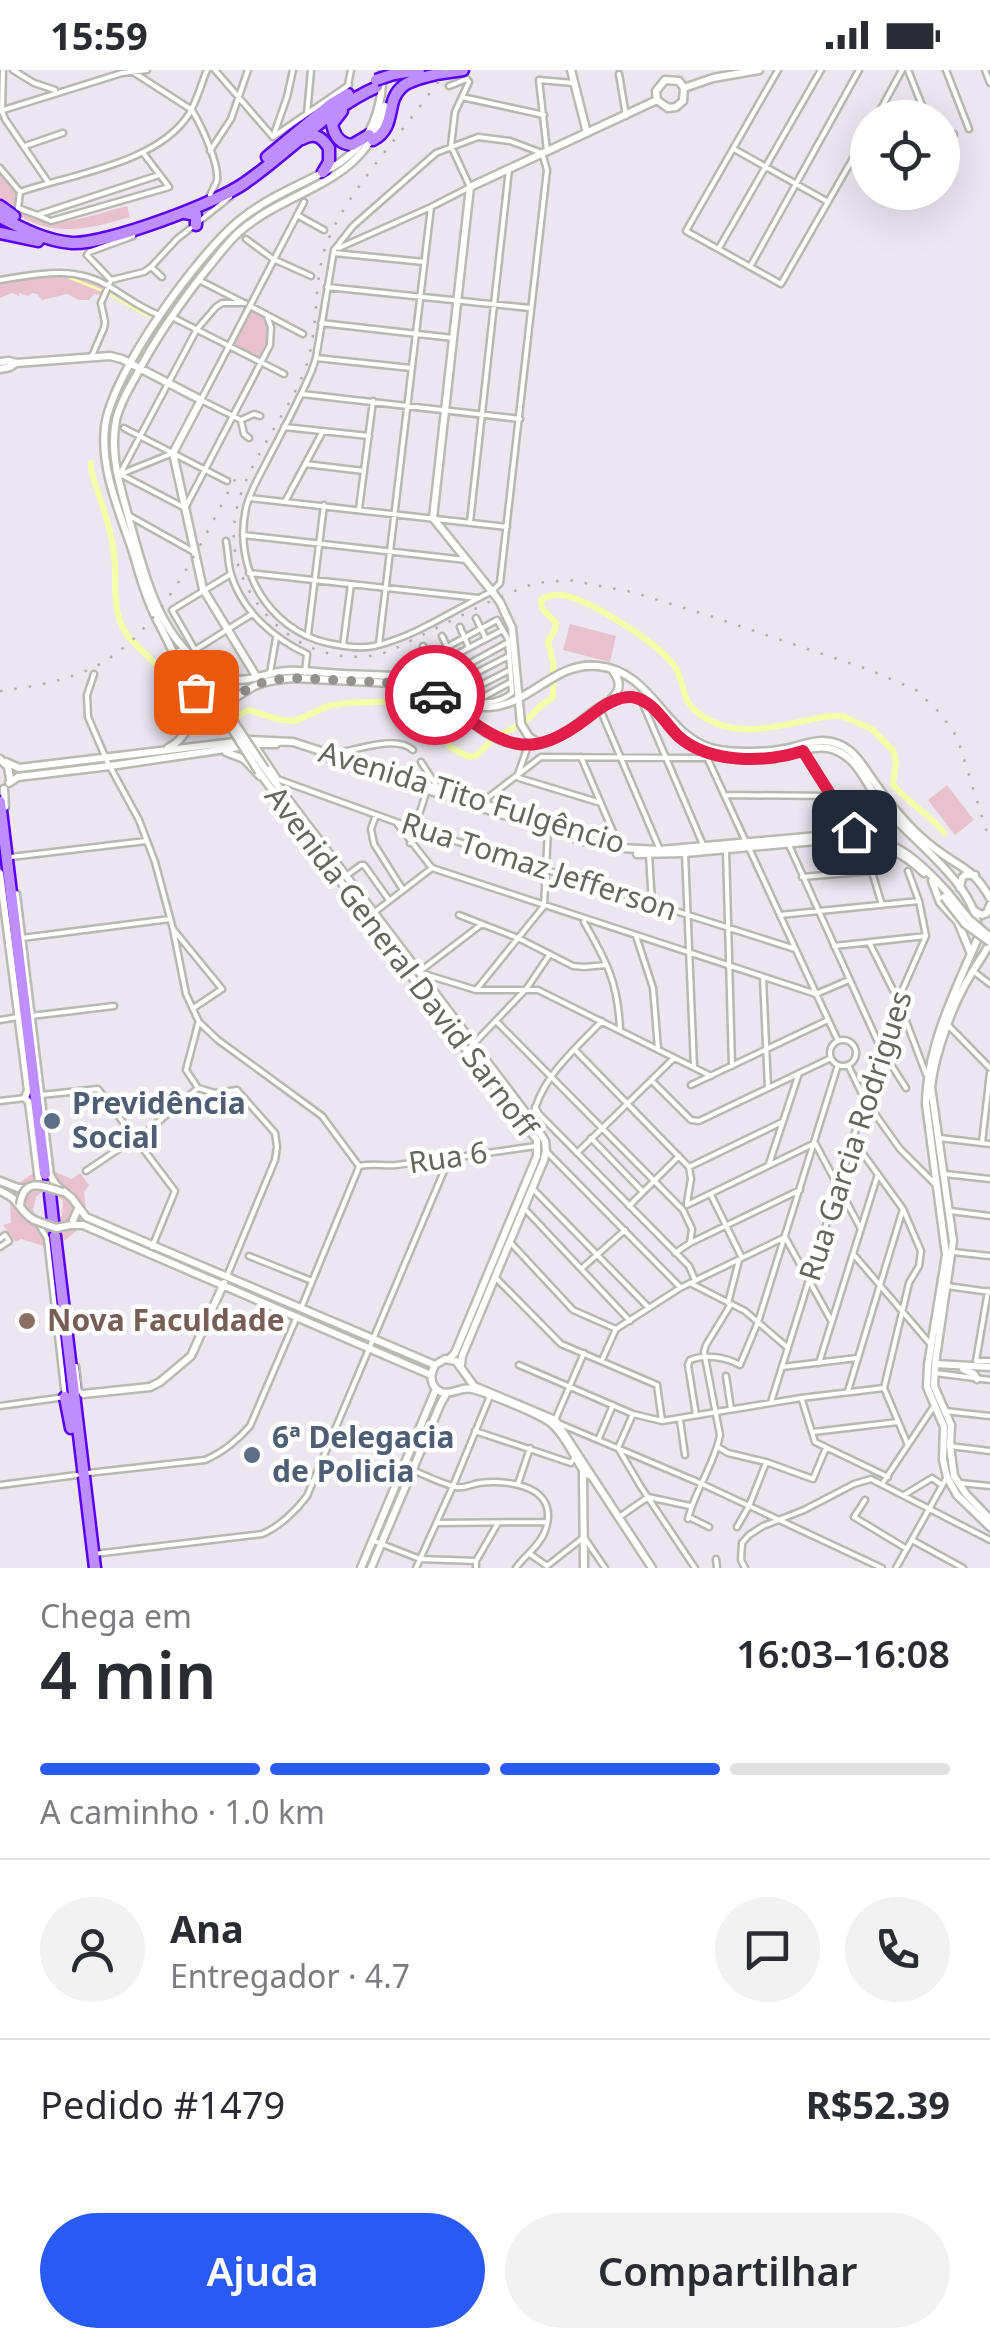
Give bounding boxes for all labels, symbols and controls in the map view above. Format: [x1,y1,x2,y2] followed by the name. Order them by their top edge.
[50,9,148,61] text: 15:59
[850,100,960,210] map controls
[850,100,960,210] button: locate
[385,645,485,745] courier
[154,650,239,735] pin
[169,665,224,720] icon: bag
[408,668,463,723] icon: car
[314,730,630,863] street label: Avenida Tito Fulgêncio
[256,777,549,1146] street label: Avenida General David Sarnoff
[812,790,897,875] pin
[396,802,682,929] street label: Rua Tomaz Jefferson
[827,805,882,860] icon: home
[788,985,921,1286] street label: Rua Garcia Rodrigues
[72,1082,246,1157] place label: Previdência Social
[41,1110,63,1132] marker: Previdência Social
[406,1131,490,1182] street label: Rua 6
[47,1299,285,1340] place label: Nova Faculdade
[16,1310,38,1332] marker: Nova Faculdade
[272,1416,454,1491] place label: 6ª Delegacia de Policia
[241,1444,263,1466] marker: 6ª Delegacia de Policia
[40,1594,192,1637] text: Chega em
[736,1627,950,1679] text: 16:03–16:08
[40,1630,216,1718] text: 4 min
[40,1790,325,1833] text: A caminho · 1.0 km
[40,1897,145,2002] button: person
[715,1897,820,2002] button: chat
[845,1897,950,2002] button: phone
[170,1902,244,1954] text: Ana
[170,1954,410,1997] text: Entregador · 4.7
[40,2078,285,2130] text: Pedido #1479
[806,2078,950,2130] text: R$52.39
[40,2213,485,2328] button: Ajuda
[505,2213,950,2328] button: Compartilhar

